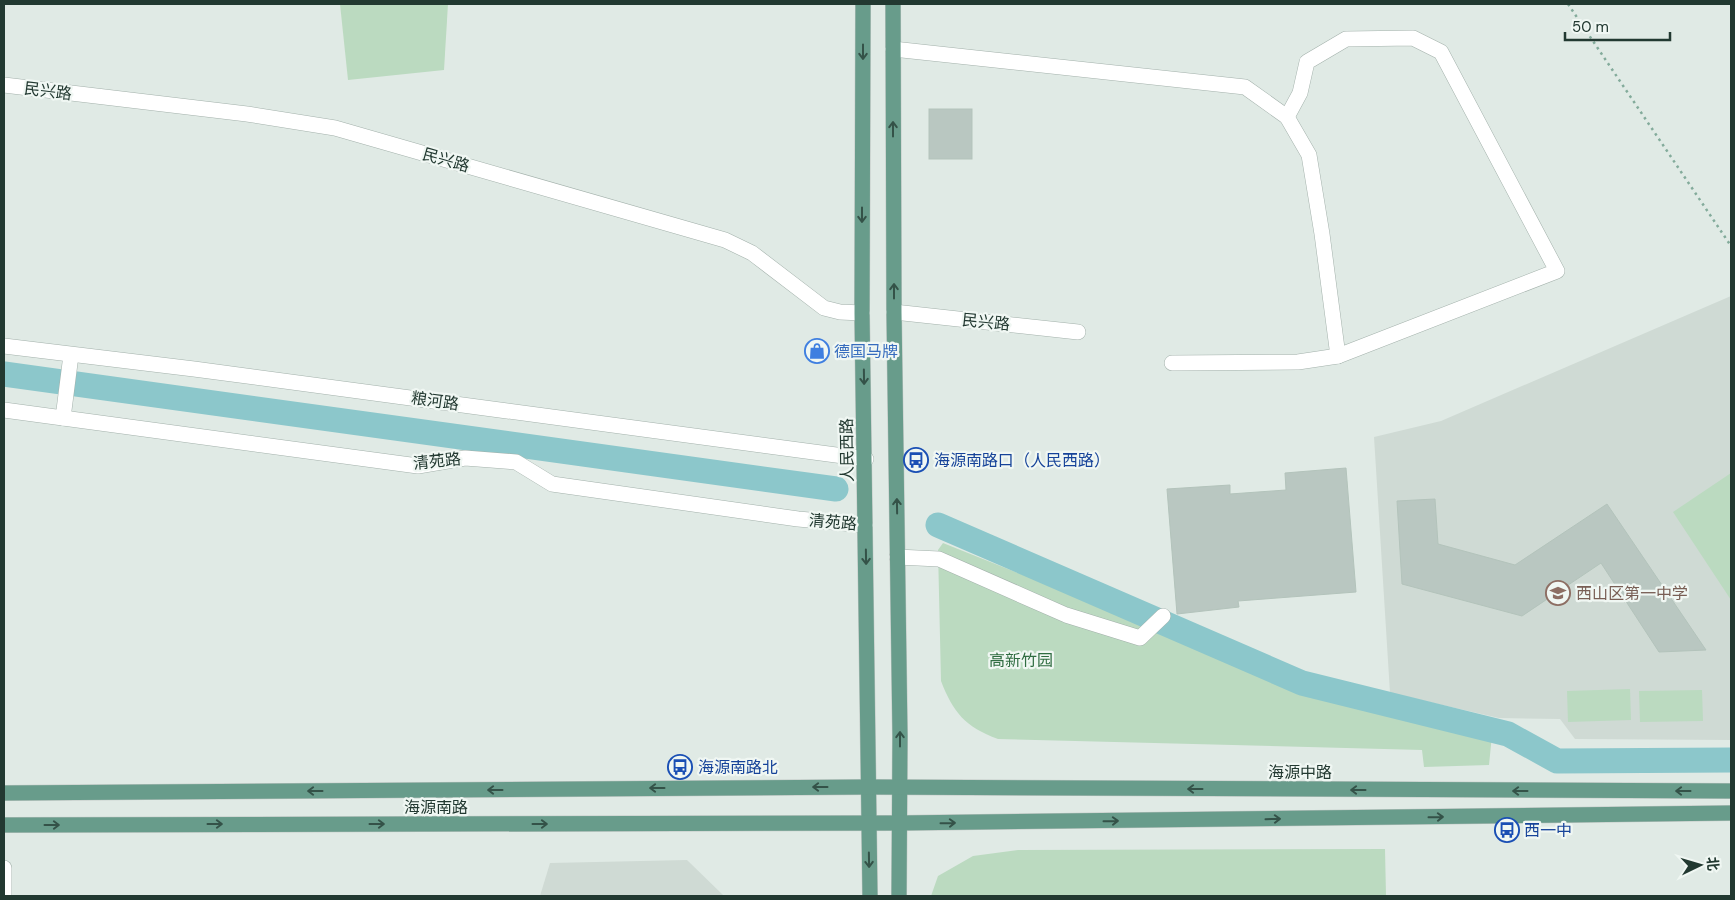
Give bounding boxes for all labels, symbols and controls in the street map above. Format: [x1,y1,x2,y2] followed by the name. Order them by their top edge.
[1565,10,1670,42] scale bar
[1572,17,1609,37] text: 50 m
[858,44,868,60] one-way arrow
[23,78,73,104] street label: 民兴路
[888,121,898,137] one-way arrow
[420,143,472,177] street label: 民兴路
[857,206,867,223] one-way arrow
[889,283,899,300] one-way arrow
[961,309,1011,335] street label: 民兴路
[804,338,830,364] shop icon: 德国马牌
[834,341,898,362] place label: 德国马牌
[859,369,868,385] one-way arrow
[410,387,460,415] street label: 粮河路
[836,418,858,482] street label: 人民西路
[903,447,929,473] bus stop icon: 海源南路口（人民西路）
[412,448,462,474] street label: 清苑路
[934,450,1110,471] place label: 海源南路口（人民西路）
[892,498,902,514] one-way arrow
[808,509,858,535] street label: 清苑路
[861,549,870,565] one-way arrow
[1545,580,1571,606] school or university icon: 西山区第一中学
[1576,583,1688,604] place label: 西山区第一中学
[989,650,1053,671] park label: 高新竹园
[895,731,905,747] one-way arrow
[667,754,693,780] bus stop icon: 海源南路北
[698,757,778,778] place label: 海源南路北
[1268,762,1332,783] street label: 海源中路
[812,782,828,792] one-way arrow
[650,783,666,793] one-way arrow
[1187,784,1204,794] one-way arrow
[487,785,503,794] one-way arrow
[1350,785,1366,795] one-way arrow
[307,786,324,796] one-way arrow
[1512,786,1528,796] one-way arrow
[1675,786,1691,796] one-way arrow
[404,797,468,818] street label: 海源南路
[1428,812,1444,822] one-way arrow
[1265,814,1281,824] one-way arrow
[1102,816,1119,826] one-way arrow
[1494,817,1520,843] bus stop icon: 西一中
[940,818,956,828] one-way arrow
[206,819,223,829] one-way arrow
[369,819,385,829] one-way arrow
[532,819,548,829] one-way arrow
[44,820,60,830] one-way arrow
[1524,820,1572,841] place label: 西一中
[1675,840,1725,890] north arrow
[865,852,874,868] one-way arrow
[1703,856,1723,872] text: 北

